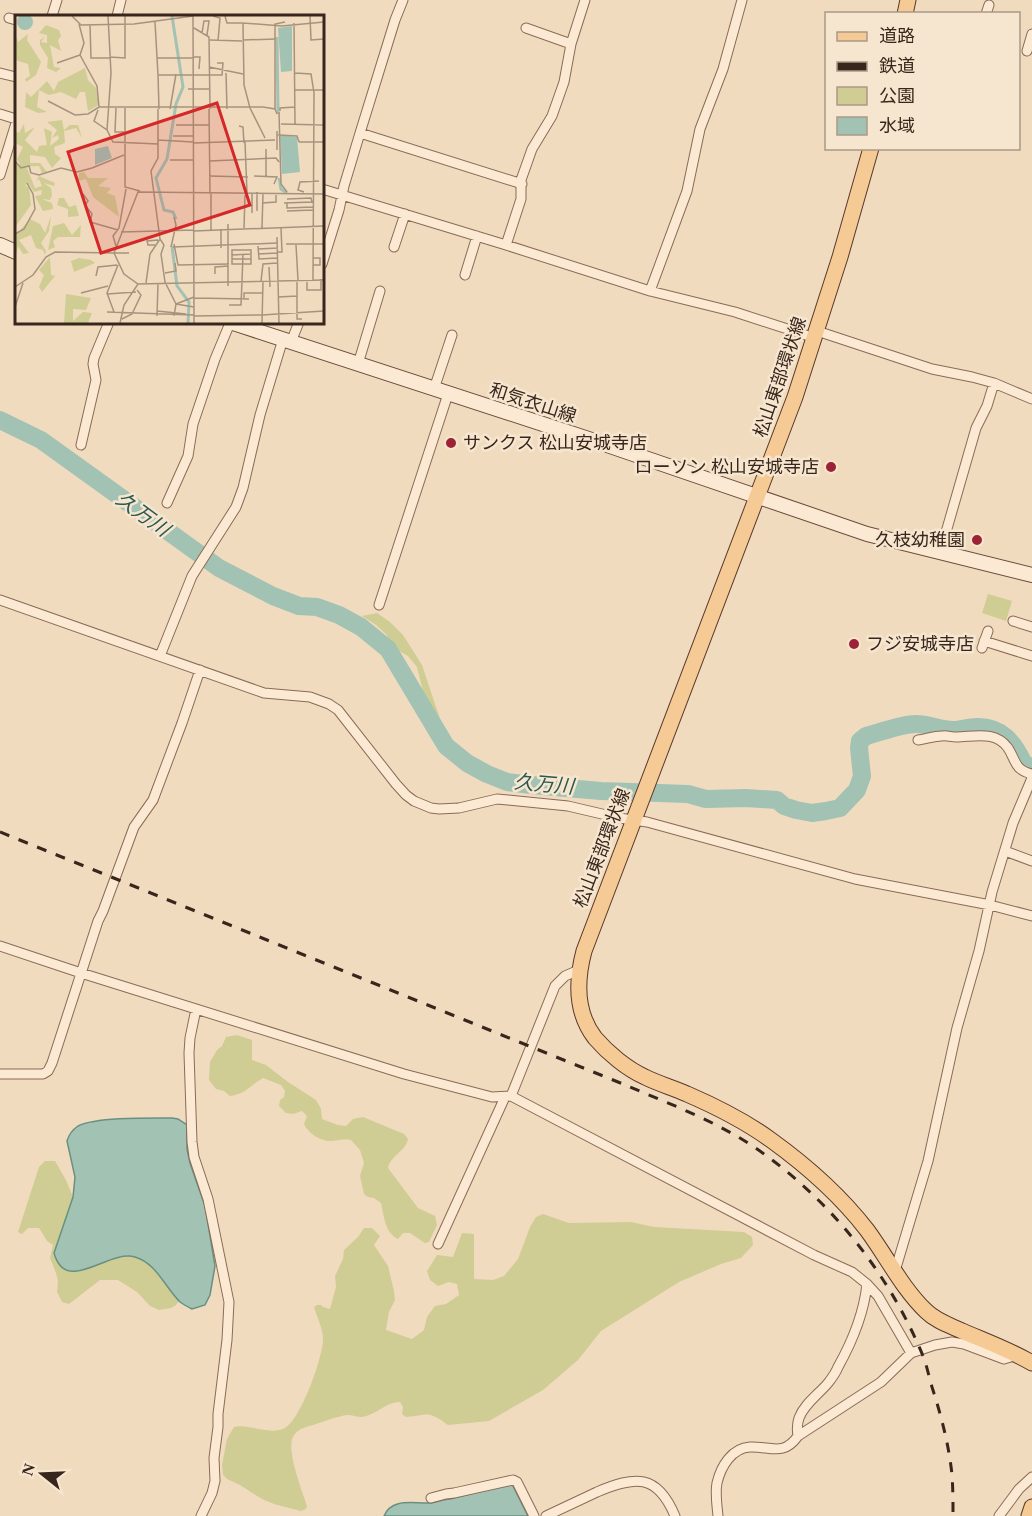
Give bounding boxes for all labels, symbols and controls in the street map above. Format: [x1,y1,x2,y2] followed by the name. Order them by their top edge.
[825,12,1020,150] legend
[15,15,324,324] inset map
[879,26,915,46] text: 道路
[879,56,915,76] text: 鉄道
[879,86,915,106] text: 公園
[879,116,915,136] text: 水域
[750,314,810,440] street label: 松山東部環状線
[487,380,579,426] street label: 和気衣山線
[463,433,647,453] place label: サンクス 松山安城寺店
[444,436,458,450] marker: サンクス 松山安城寺店
[635,457,819,477] place label: ローソン 松山安城寺店
[824,460,838,474] marker: ローソン 松山安城寺店
[112,487,175,542] water label: 久万川
[875,530,965,550] place label: 久枝幼稚園
[970,533,984,547] marker: 久枝幼稚園
[866,634,974,654] place label: フジ安城寺店
[847,637,861,651] marker: フジ安城寺店
[513,770,577,798] water label: 久万川
[570,786,634,910] street label: 松山東部環状線
[12,1444,72,1504] north arrow
[18,1461,38,1478] text: N

